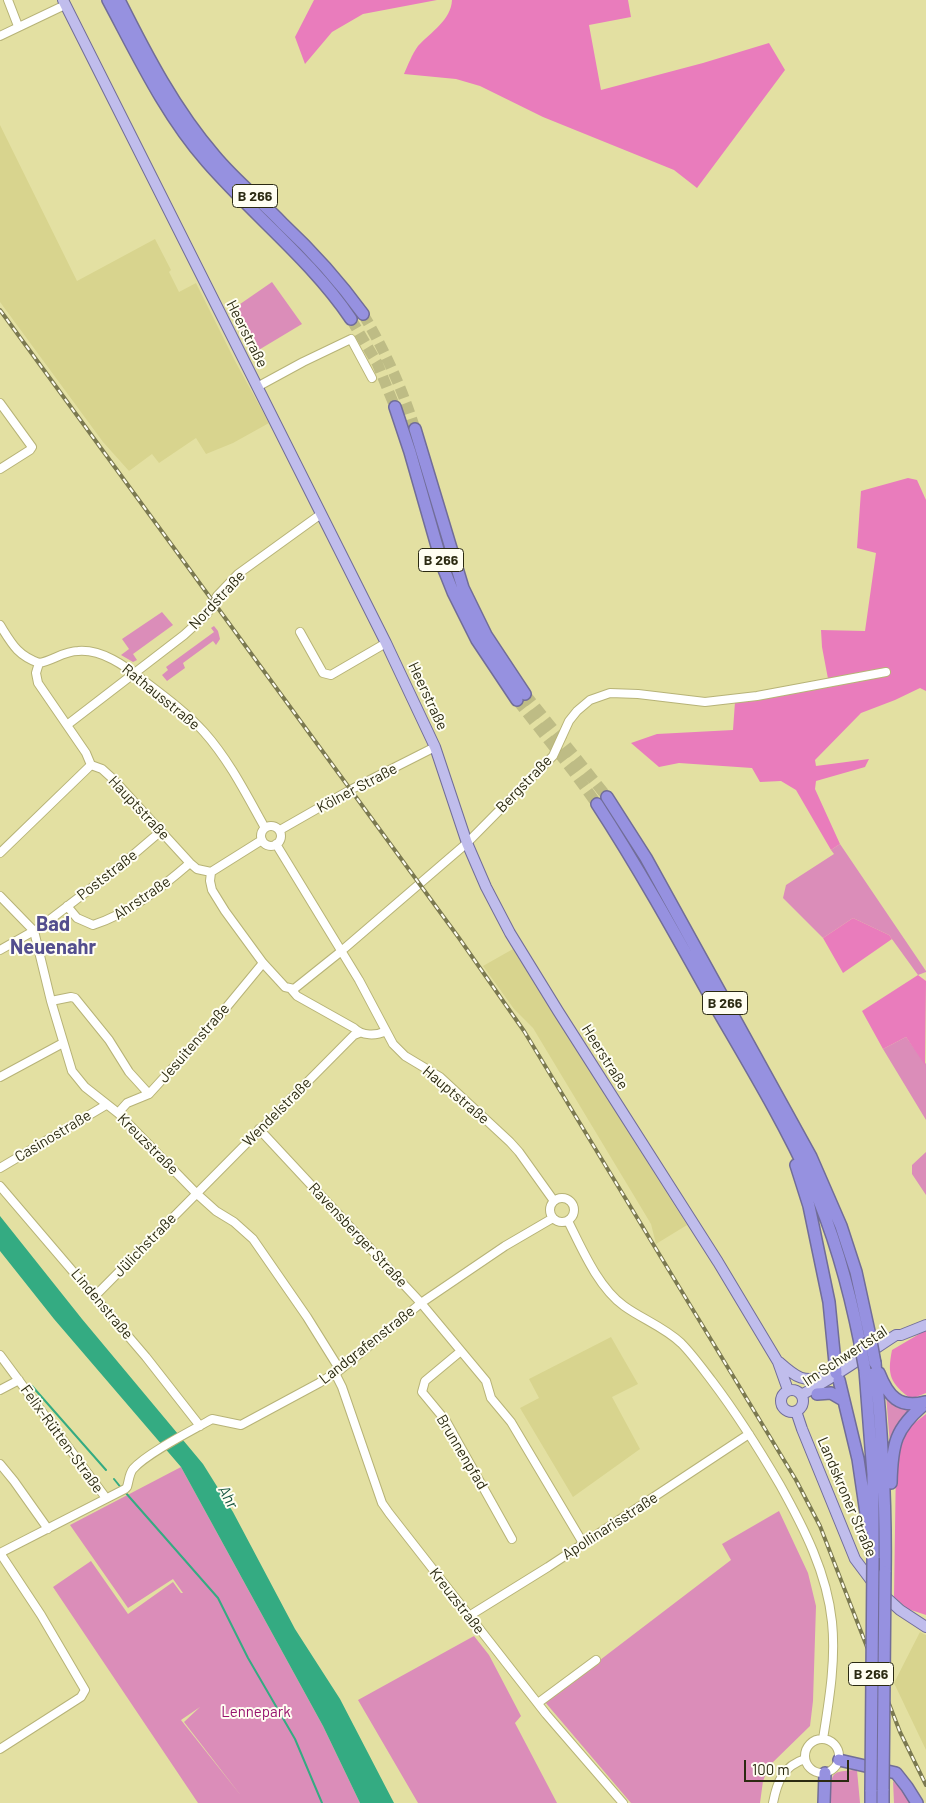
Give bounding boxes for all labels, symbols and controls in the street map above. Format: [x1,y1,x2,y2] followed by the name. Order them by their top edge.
[232,185,278,208] road number: B 266
[222,297,272,371] street label: Heerstraße
[418,548,464,572] road number: B 266
[185,567,249,633] street label: Nordstraße
[404,659,452,733] street label: Heerstraße
[118,660,204,734] street label: Rathausstraße
[492,752,556,816] street label: Bergstraße
[314,759,400,817] street label: Kölner Straße
[105,772,173,844] street label: Hauptstraße
[73,846,141,904] street label: Poststraße
[110,872,174,924] street label: Ahrstraße
[10,912,96,959] district label: Bad Neuenahr
[702,991,748,1014] road number: B 266
[155,1000,233,1086] street label: Jesuitenstraße
[578,1021,632,1093] street label: Heerstraße
[419,1062,493,1128] street label: Hauptstraße
[239,1074,315,1150] street label: Wendelstraße
[12,1106,94,1166] street label: Casinostraße
[114,1110,182,1178] street label: Kreuzstraße
[305,1179,411,1291] street label: Ravensberger Straße
[110,1209,180,1281] street label: Jülichstraße
[67,1265,137,1343] street label: Lindenstraße
[316,1302,418,1388] street label: Landgrafenstraße
[799,1322,891,1390] street label: Im Schwertstal
[17,1381,107,1497] street label: Felix-Rütten-Straße
[433,1411,491,1493] street label: Brunnenpfad
[814,1434,880,1560] street label: Landskroner Straße
[214,1482,242,1512] water label: Ahr
[559,1488,661,1564] street label: Apollinarisstraße
[425,1564,489,1638] street label: Kreuzstraße
[848,1662,894,1686] road number: B 266
[221,1703,291,1721] park label: Lennepark
[746,1750,851,1782] scale bar
[752,1760,790,1778] text: 100 m

